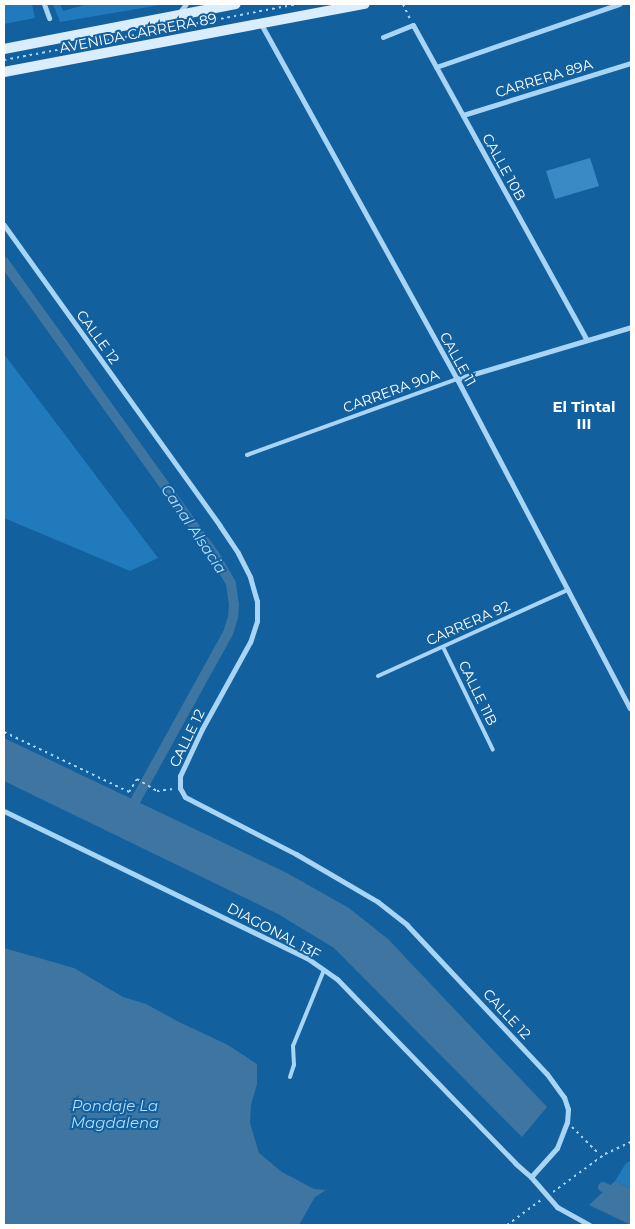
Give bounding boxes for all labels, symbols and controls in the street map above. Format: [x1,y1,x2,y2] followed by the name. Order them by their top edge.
[58,10,218,56] street label: AVENIDA CARRERA 89
[493,55,595,101] street label: CARRERA 89A
[479,131,529,203] street label: CALLE 10B
[73,307,123,367] street label: CALLE 12
[436,329,480,389] street label: CALLE 11
[341,366,441,416] street label: CARRERA 90A
[553,397,615,432] district label: El Tintal III
[158,481,230,577] water label: Canal Alsacia
[424,597,512,649] street label: CARRERA 92
[455,658,501,728] street label: CALLE 11B
[166,706,208,770] street label: CALLE 12
[224,899,324,963] street label: DIAGONAL 13F
[480,986,534,1042] street label: CALLE 12
[71,1096,159,1131] water label: Pondaje La Magdalena

